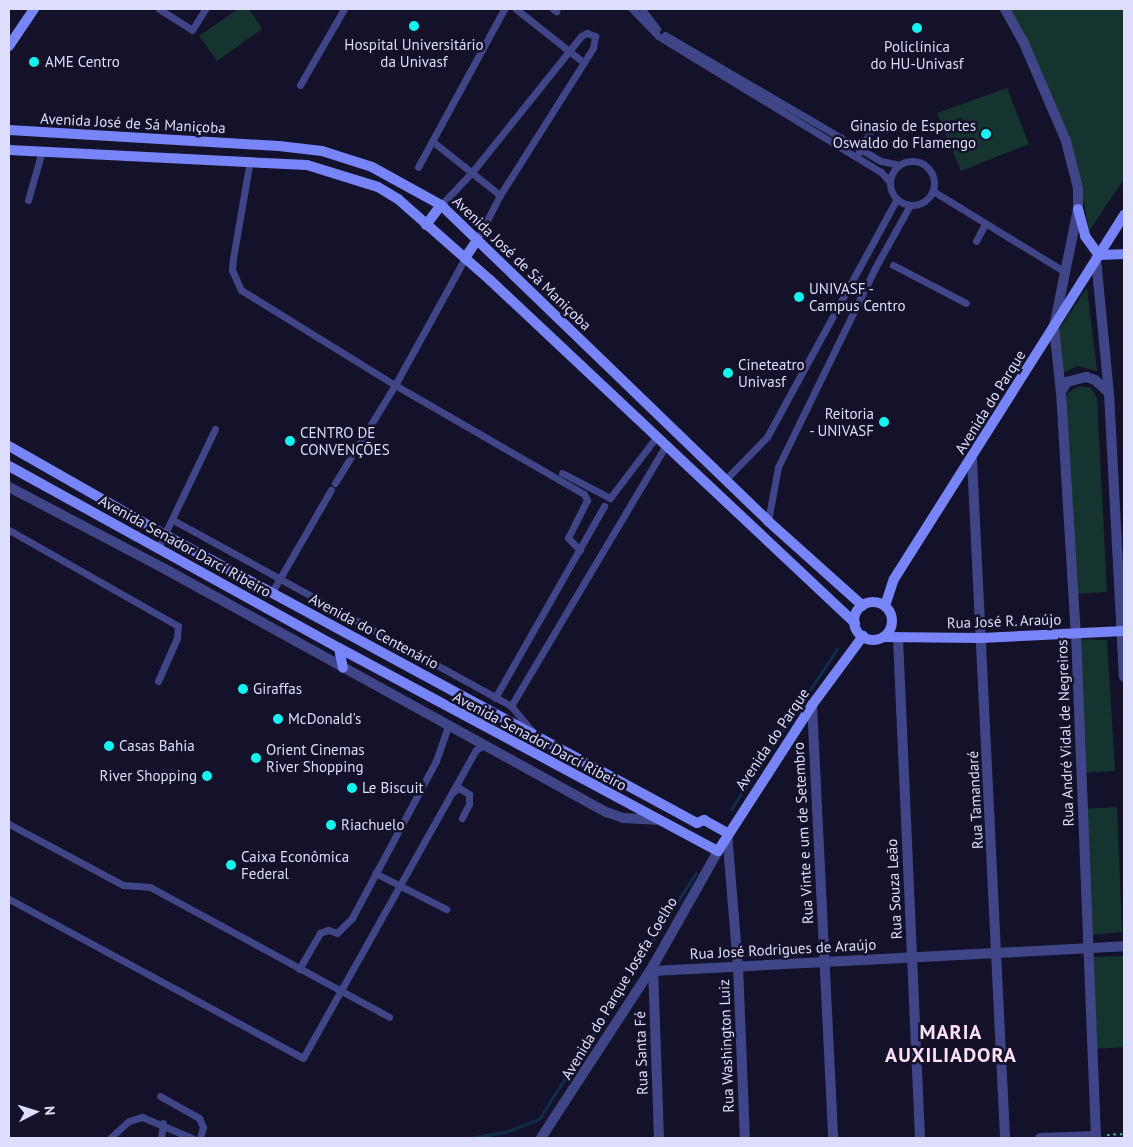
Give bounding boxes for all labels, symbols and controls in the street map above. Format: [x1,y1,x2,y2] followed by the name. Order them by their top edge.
[407,19,421,33] marker: Hospital Universitário da Univasf
[910,21,924,35] marker: Policlínica do HU-Univasf
[344,35,484,70] place label: Hospital Universitário da Univasf
[870,37,964,72] place label: Policlínica do HU-Univasf
[45,53,120,71] place label: AME Centro
[27,55,41,69] marker: AME Centro
[40,109,226,137] street label: Avenida José de Sá Maniçoba
[833,116,976,151] place label: Ginasio de Esportes Oswaldo do Flamengo
[980,128,992,140] marker: Ginasio de Esportes Oswaldo do Flamengo
[449,192,595,334] street label: Avenida José de Sá Maniçoba
[809,279,906,314] place label: UNIVASF - Campus Centro
[793,291,805,303] marker: UNIVASF - Campus Centro
[951,347,1029,457] street label: Avenida do Parque
[738,355,805,390] place label: Cineteatro Univasf
[722,367,734,379] marker: Cineteatro Univasf
[808,404,874,439] place label: Reitoria - UNIVASF
[878,416,890,428] marker: Reitoria - UNIVASF
[300,423,390,458] place label: CENTRO DE CONVENÇÕES
[284,435,296,447] marker: CENTRO DE CONVENÇÕES
[96,491,274,601] street label: Avenida Senador Darcí Ribeiro
[306,589,442,673] street label: Avenida do Centenário
[946,610,1062,632] street label: Rua José R. Araújo
[1053,639,1077,827] street label: Rua André Vidal de Negreiros
[253,680,302,698] place label: Giraffas
[237,683,249,695] marker: Giraffas
[731,685,813,793] street label: Avenida do Parque
[450,687,630,795] street label: Avenida Senador Darcí Ribeiro
[288,710,361,728] place label: McDonald's
[272,713,284,725] marker: McDonald's
[119,737,195,755] place label: Casas Bahia
[103,740,115,752] marker: Casas Bahia
[266,740,365,775] place label: Orient Cinemas River Shopping
[789,741,817,925] street label: Rua Vinte e um de Setembro
[963,750,987,850] street label: Rua Tamandaré
[250,752,262,764] marker: Orient Cinemas River Shopping
[100,767,197,785] place label: River Shopping
[201,770,213,782] marker: River Shopping
[362,779,424,797] place label: Le Biscuit
[346,782,358,794] marker: Le Biscuit
[341,816,404,834] place label: Riachuelo
[325,819,337,831] marker: Riachuelo
[882,838,906,940] street label: Rua Souza Leão
[241,847,349,882] place label: Caixa Econômica Federal
[225,859,237,871] marker: Caixa Econômica Federal
[557,893,681,1083] street label: Avenida do Parque Josefa Coelho
[689,935,877,963] street label: Rua José Rodrigues de Araújo
[715,979,737,1113] street label: Rua Washington Luiz
[631,1011,651,1095] street label: Rua Santa Fé
[884,1021,1018,1068] district label: MARIA AUXILIADORA
[10,1087,60,1137] north arrow
[41,1105,59,1116] text: N

